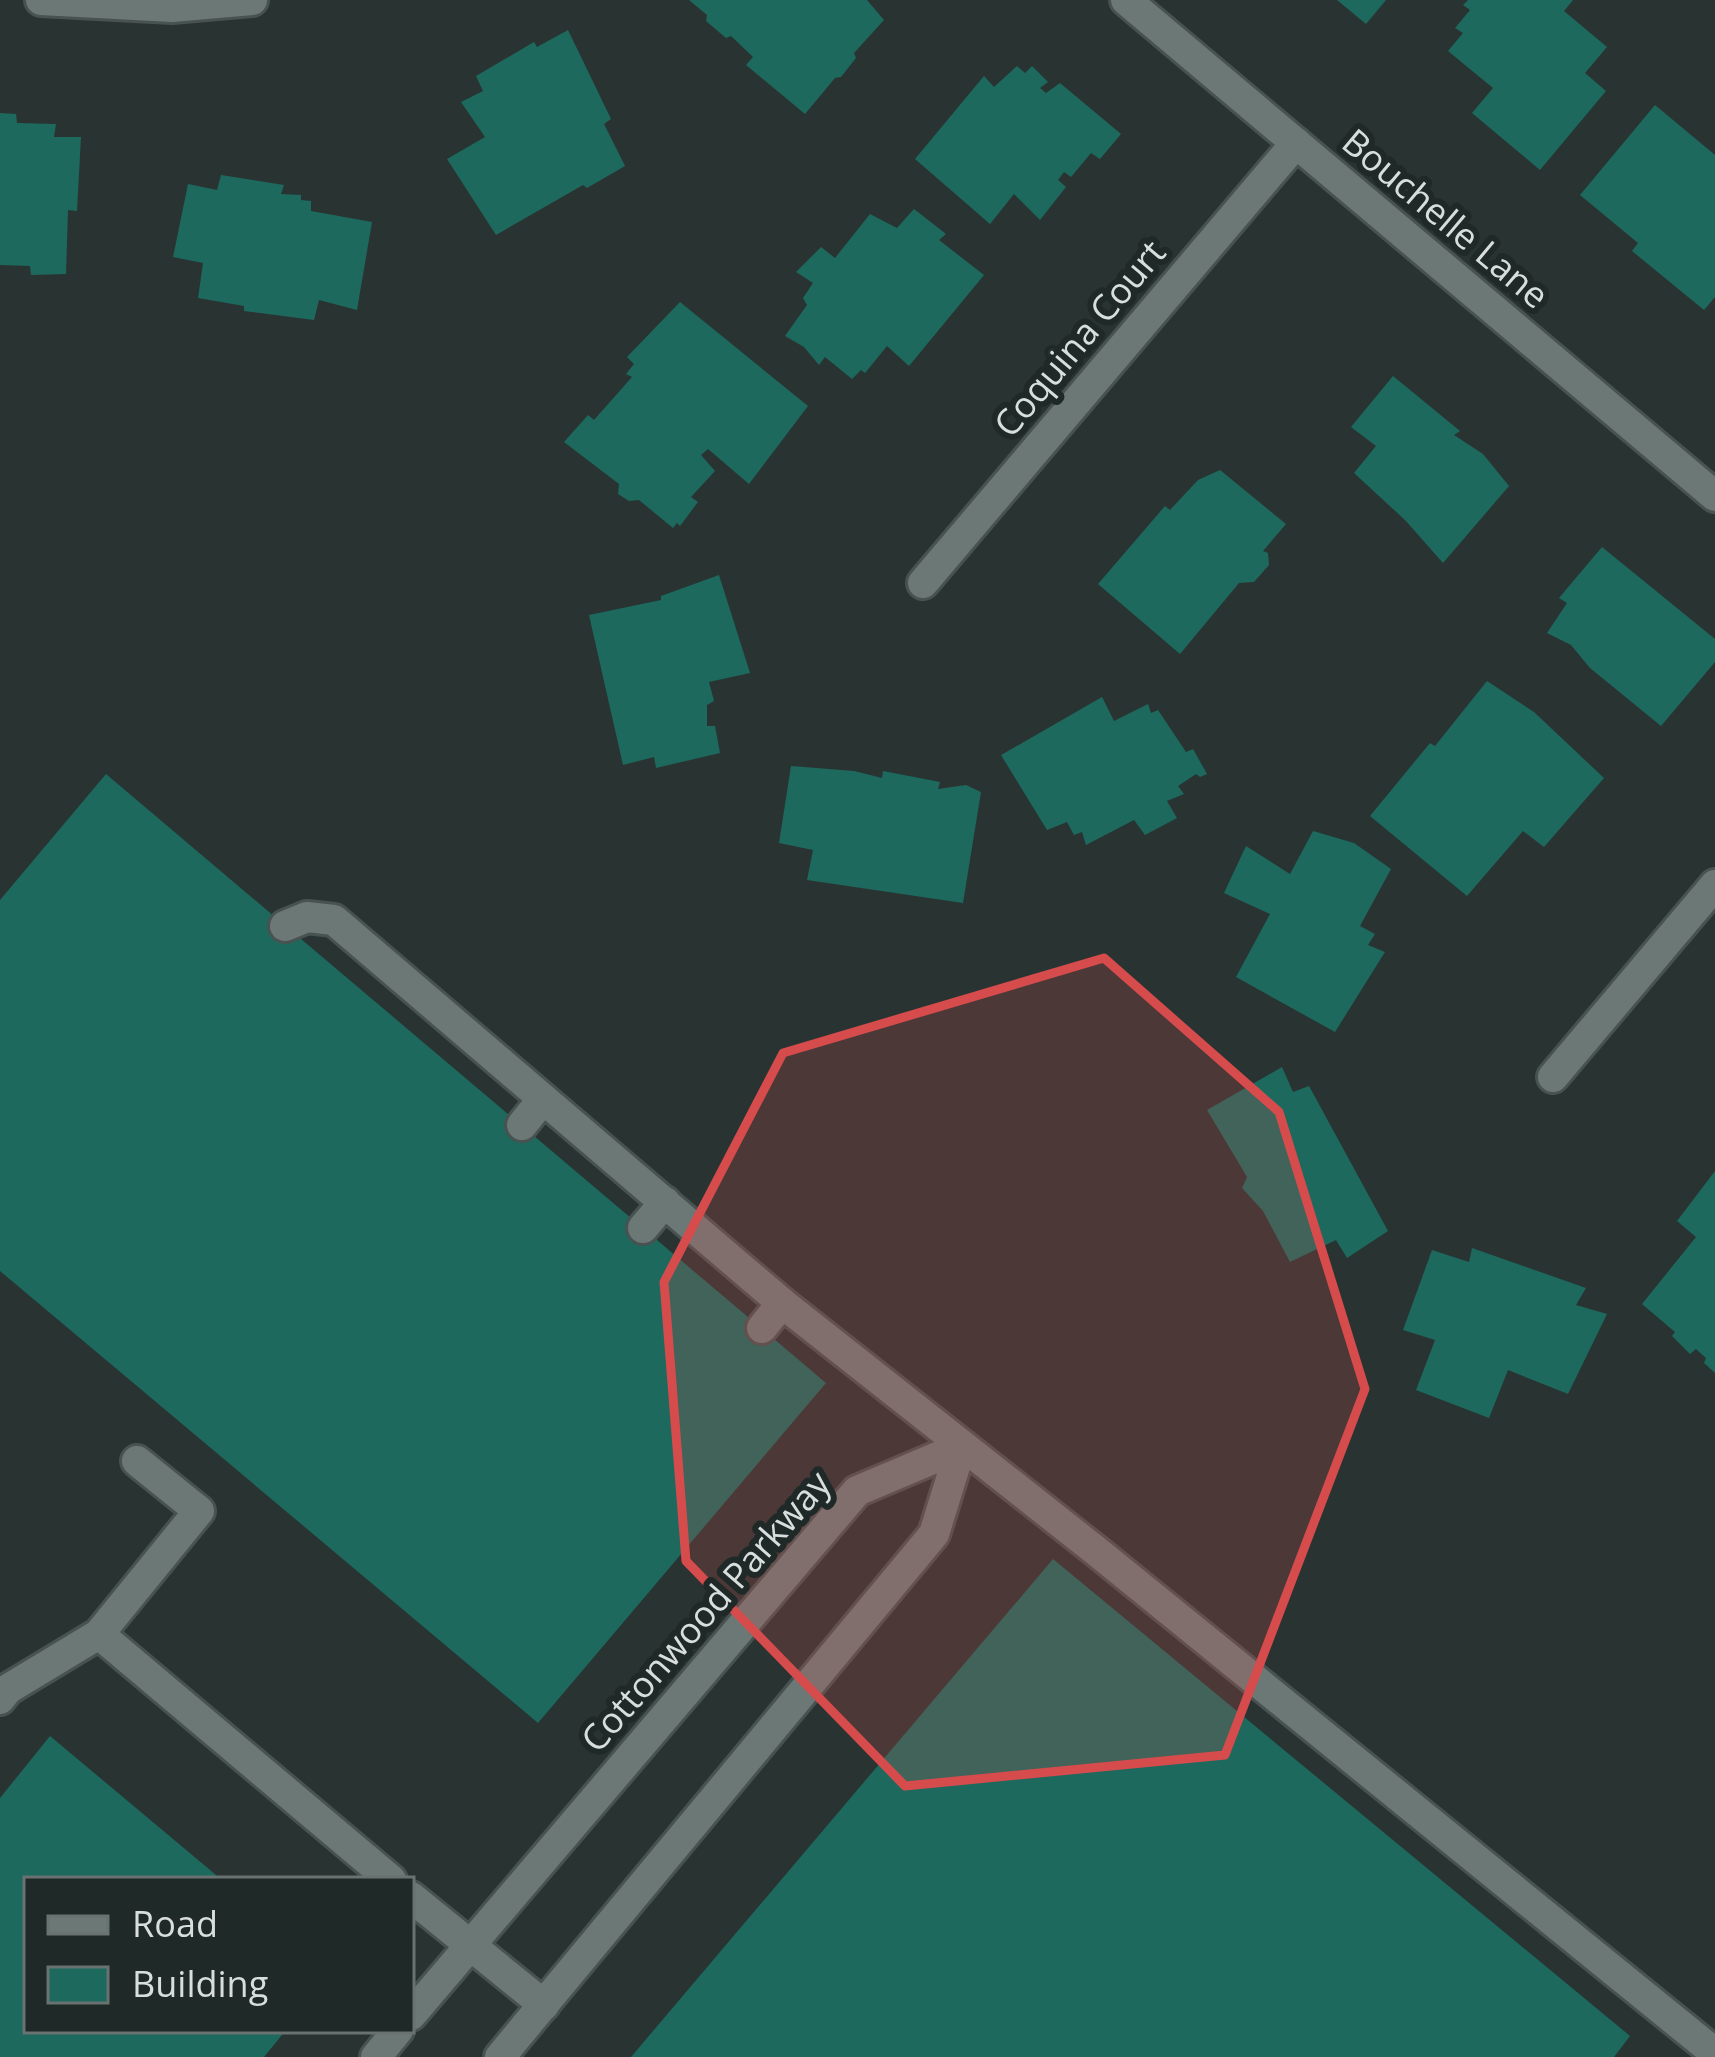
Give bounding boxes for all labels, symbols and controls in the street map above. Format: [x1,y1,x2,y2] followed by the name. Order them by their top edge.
[1332,117,1560,319] street label: Bouchelle Lane
[982,229,1176,447] street label: Coquina Court
[569,1459,841,1762] street label: Cottonwood Parkway
[24,1877,414,2033] legend
[132,1899,218,1948] text: Road
[132,1959,268,2008] text: Building

